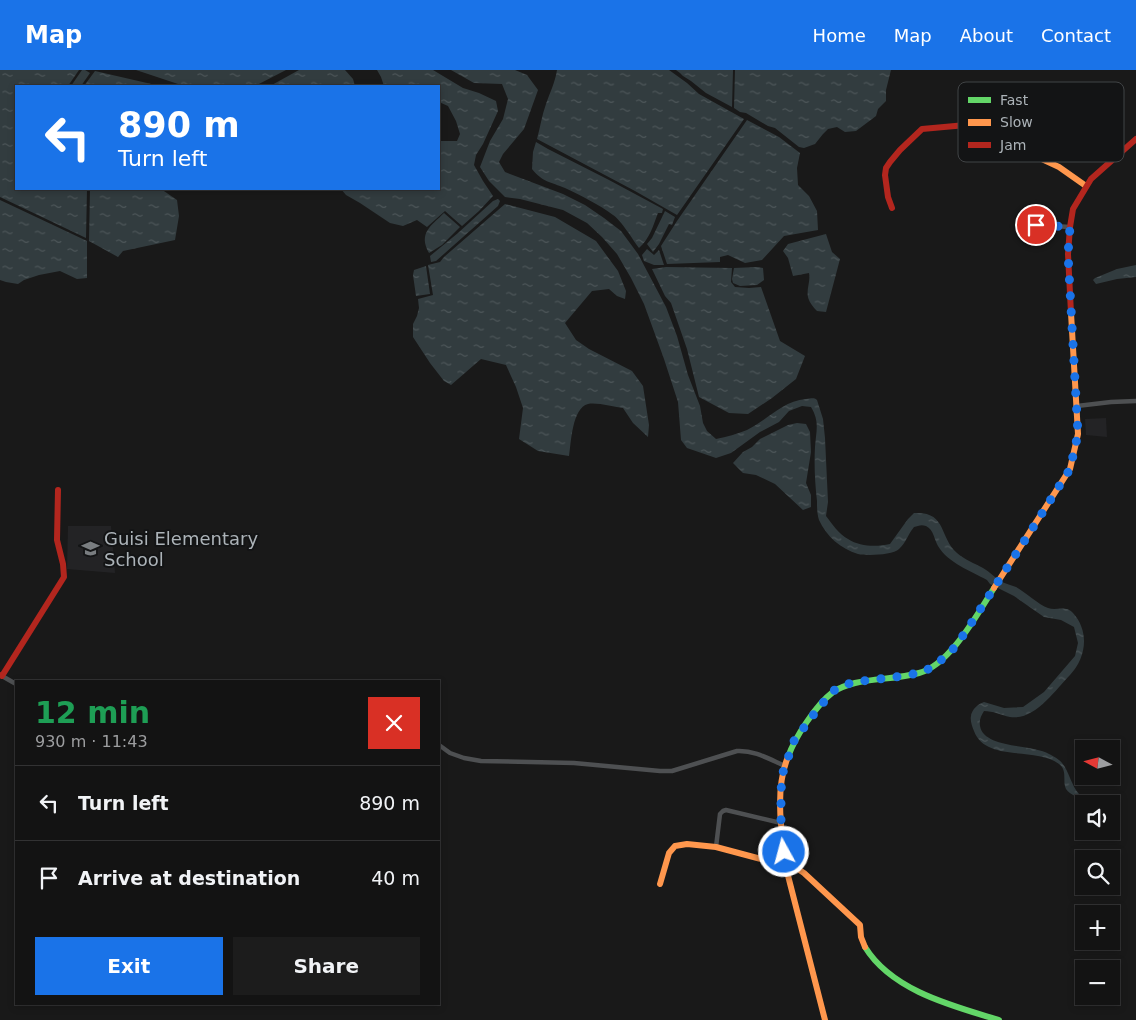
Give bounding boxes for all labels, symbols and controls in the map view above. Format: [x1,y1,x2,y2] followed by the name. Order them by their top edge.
[25,21,82,49] text: Map
[813,25,866,46] text: Home
[894,25,932,46] text: Map
[960,25,1013,46] text: About
[1041,25,1111,46] text: Contact
[958,82,1124,162] legend
[1000,92,1029,108] text: Fast
[35,105,100,170] icon: left
[118,105,240,145] text: 890 m
[1000,114,1033,130] text: Slow
[999,137,1026,153] text: Jam
[118,146,207,171] text: Turn left
[1015,204,1057,246] pin
[1022,211,1050,239] icon: arrive
[104,528,258,570] place label: Guisi Elementary School
[80,538,100,558] school or university icon: Guisi Elementary School
[35,695,150,730] text: 12 min
[368,697,420,749] button: close
[35,732,148,751] text: 930 m · 11:43
[1075,740,1120,785] north arrow
[1075,740,1120,1005] map controls
[35,789,63,817] icon: left
[78,792,169,814] text: Turn left
[359,792,420,814] text: 890 m
[1075,795,1120,840] button: sound
[757,825,809,877] position arrow
[1075,850,1120,895] button: search
[35,864,63,892] icon: arrive
[78,867,300,889] text: Arrive at destination
[371,867,420,889] text: 40 m
[1075,905,1120,950] button: +
[35,937,223,995] button: Exit
[233,937,420,995] button: Share
[1075,960,1120,1005] button: −

